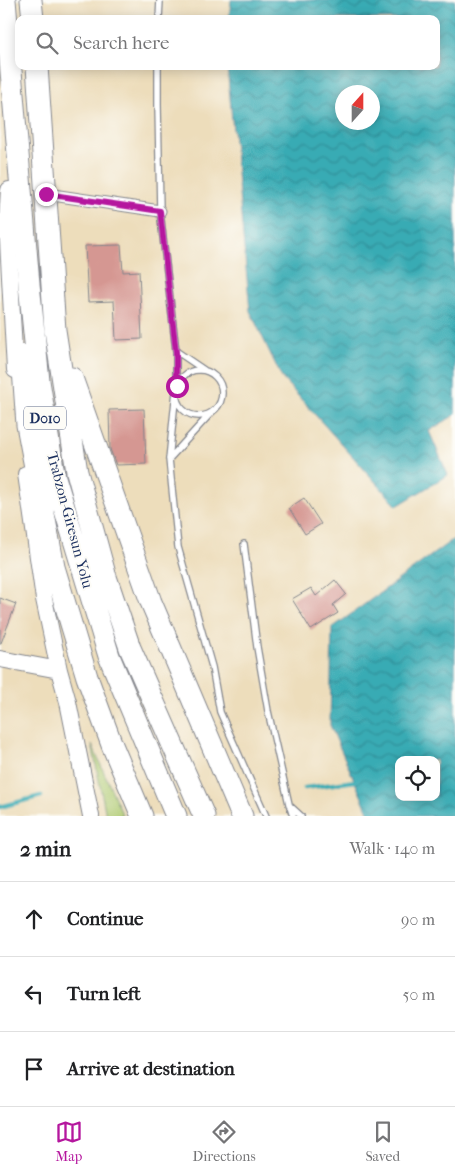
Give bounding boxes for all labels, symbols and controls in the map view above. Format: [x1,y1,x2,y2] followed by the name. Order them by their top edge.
[15,15,440,70] search box
[33,29,61,57] icon: search
[73,32,169,54] text: Search here
[335,85,380,130] north arrow
[35,183,58,206] route end
[166,375,189,398] route start
[24,406,66,429] road number: D010
[43,450,97,591] street label: Trabzon-Giresun Yolu
[395,756,440,801] map controls
[395,756,440,801] button: locate
[20,837,71,861] text: 2 min
[350,839,435,858] text: Walk · 140 m
[20,905,48,933] icon: ahead
[67,908,143,930] text: Continue
[401,910,435,929] text: 90 m
[20,980,48,1008] icon: left
[67,983,141,1005] text: Turn left
[403,985,435,1004] text: 50 m
[20,1055,48,1083] icon: arrive
[67,1058,235,1080] text: Arrive at destination
[55,1118,83,1165] tab: Map
[193,1118,256,1165] tab: Directions
[365,1118,400,1165] tab: Saved

